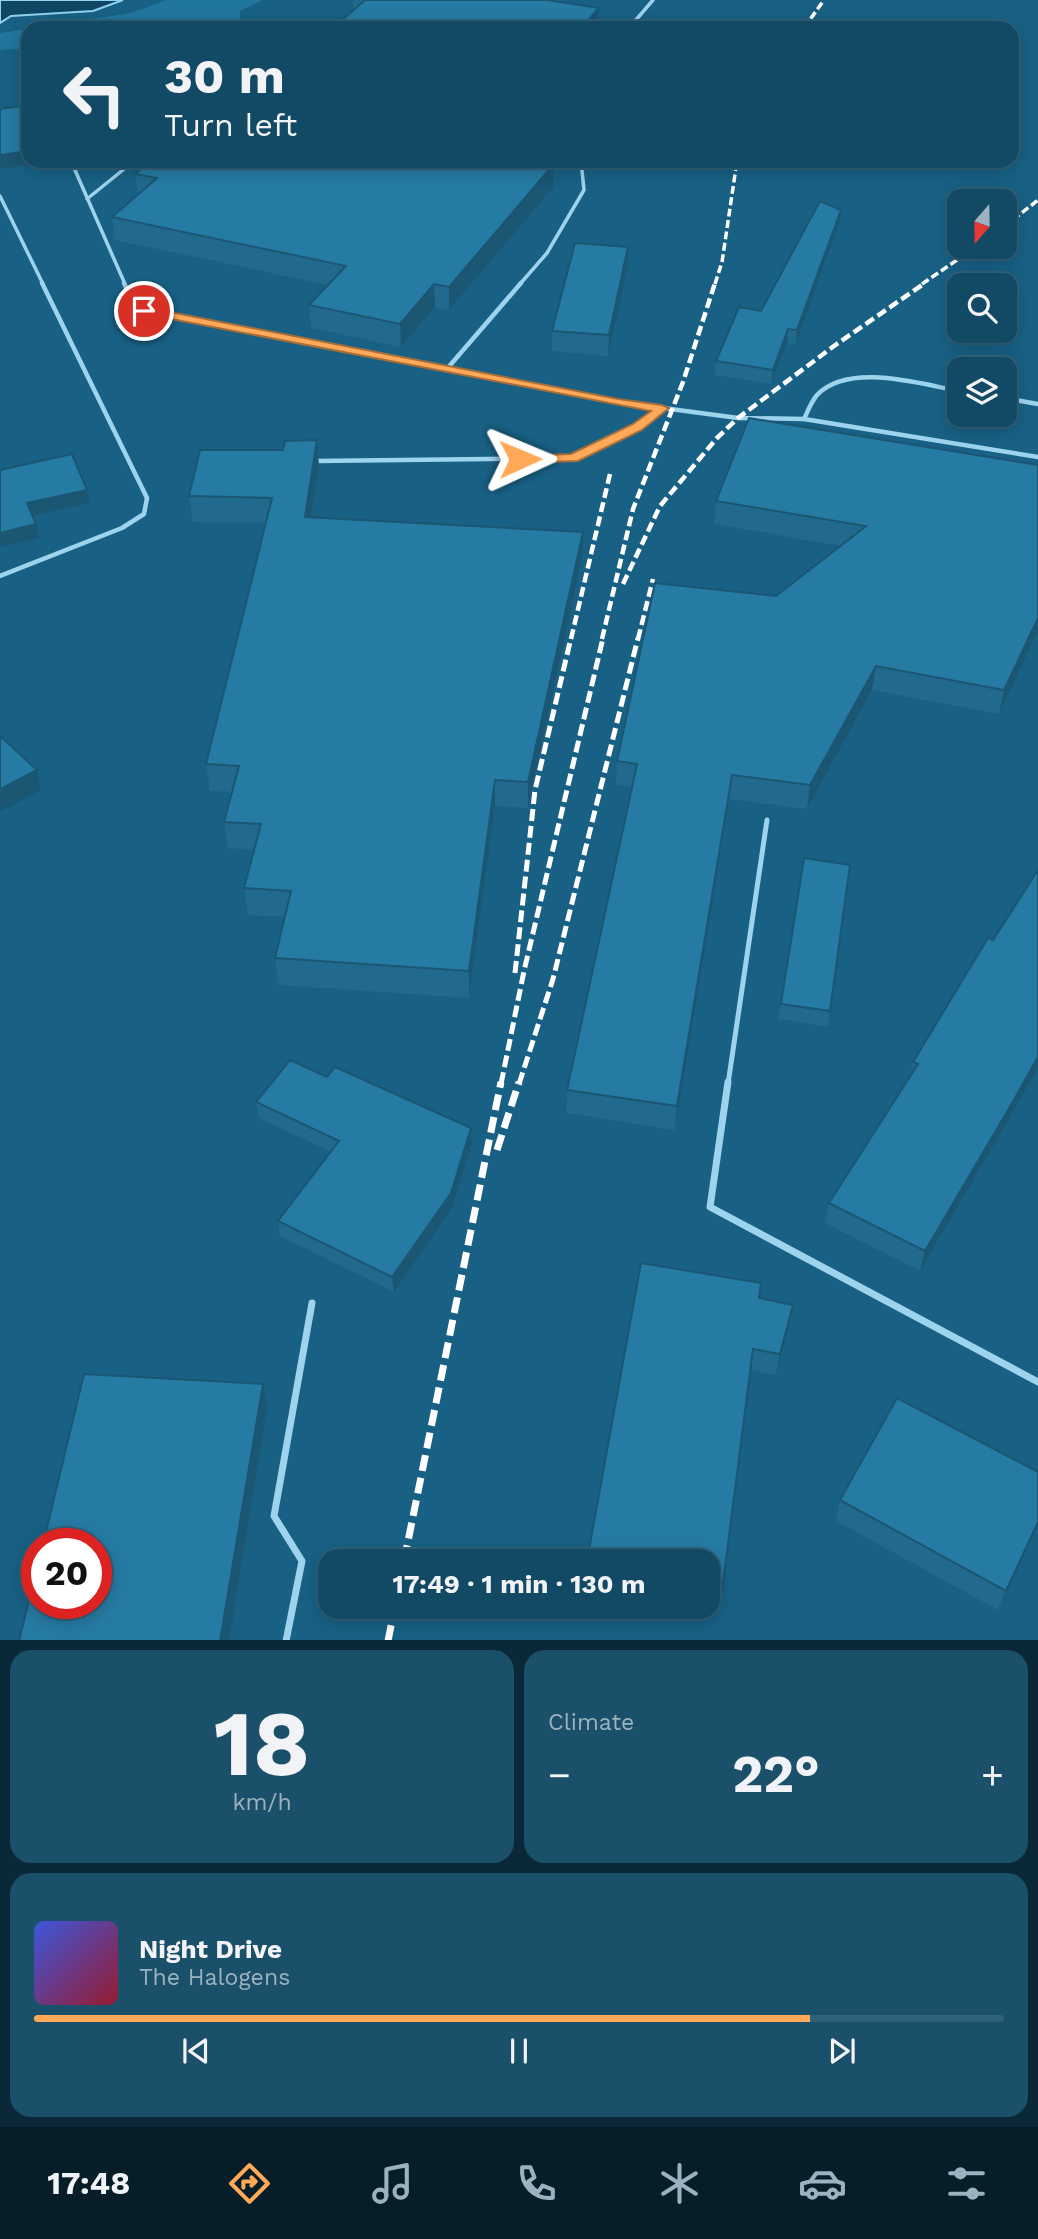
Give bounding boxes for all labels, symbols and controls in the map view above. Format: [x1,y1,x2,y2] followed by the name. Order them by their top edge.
[164,47,285,105] text: 30 m
[49,49,140,140] icon: left
[164,106,297,144] text: Turn left
[947,189,1017,259] north arrow
[947,189,1017,427] map controls
[947,273,1017,343] button: search
[114,281,174,341] pin
[125,292,163,330] icon: arrive
[947,357,1017,427] button: layers
[483,422,557,496] position arrow
[21,1528,112,1619] speed limit sign: 20
[393,1569,645,1599] text: 17:49 · 1 min · 130 m
[214,1690,310,1797] text: 18
[548,1709,634,1736] text: Climate
[732,1744,820,1805] text: 22°
[548,1753,571,1797] text: −
[981,1753,1004,1797] text: +
[232,1789,292,1816] text: km/h
[139,1934,282,1964] text: Night Drive
[139,1964,290,1991] text: The Halogens
[177,2032,215,2070] icon: previous
[500,2032,538,2070] icon: pause
[823,2032,861,2070] icon: next
[225,2159,274,2208] icon: directions
[368,2159,417,2208] icon: music
[512,2159,561,2208] icon: phone
[655,2159,704,2208] icon: climate
[798,2159,847,2208] icon: car
[942,2159,991,2208] icon: filters
[47,2164,130,2202] text: 17:48

